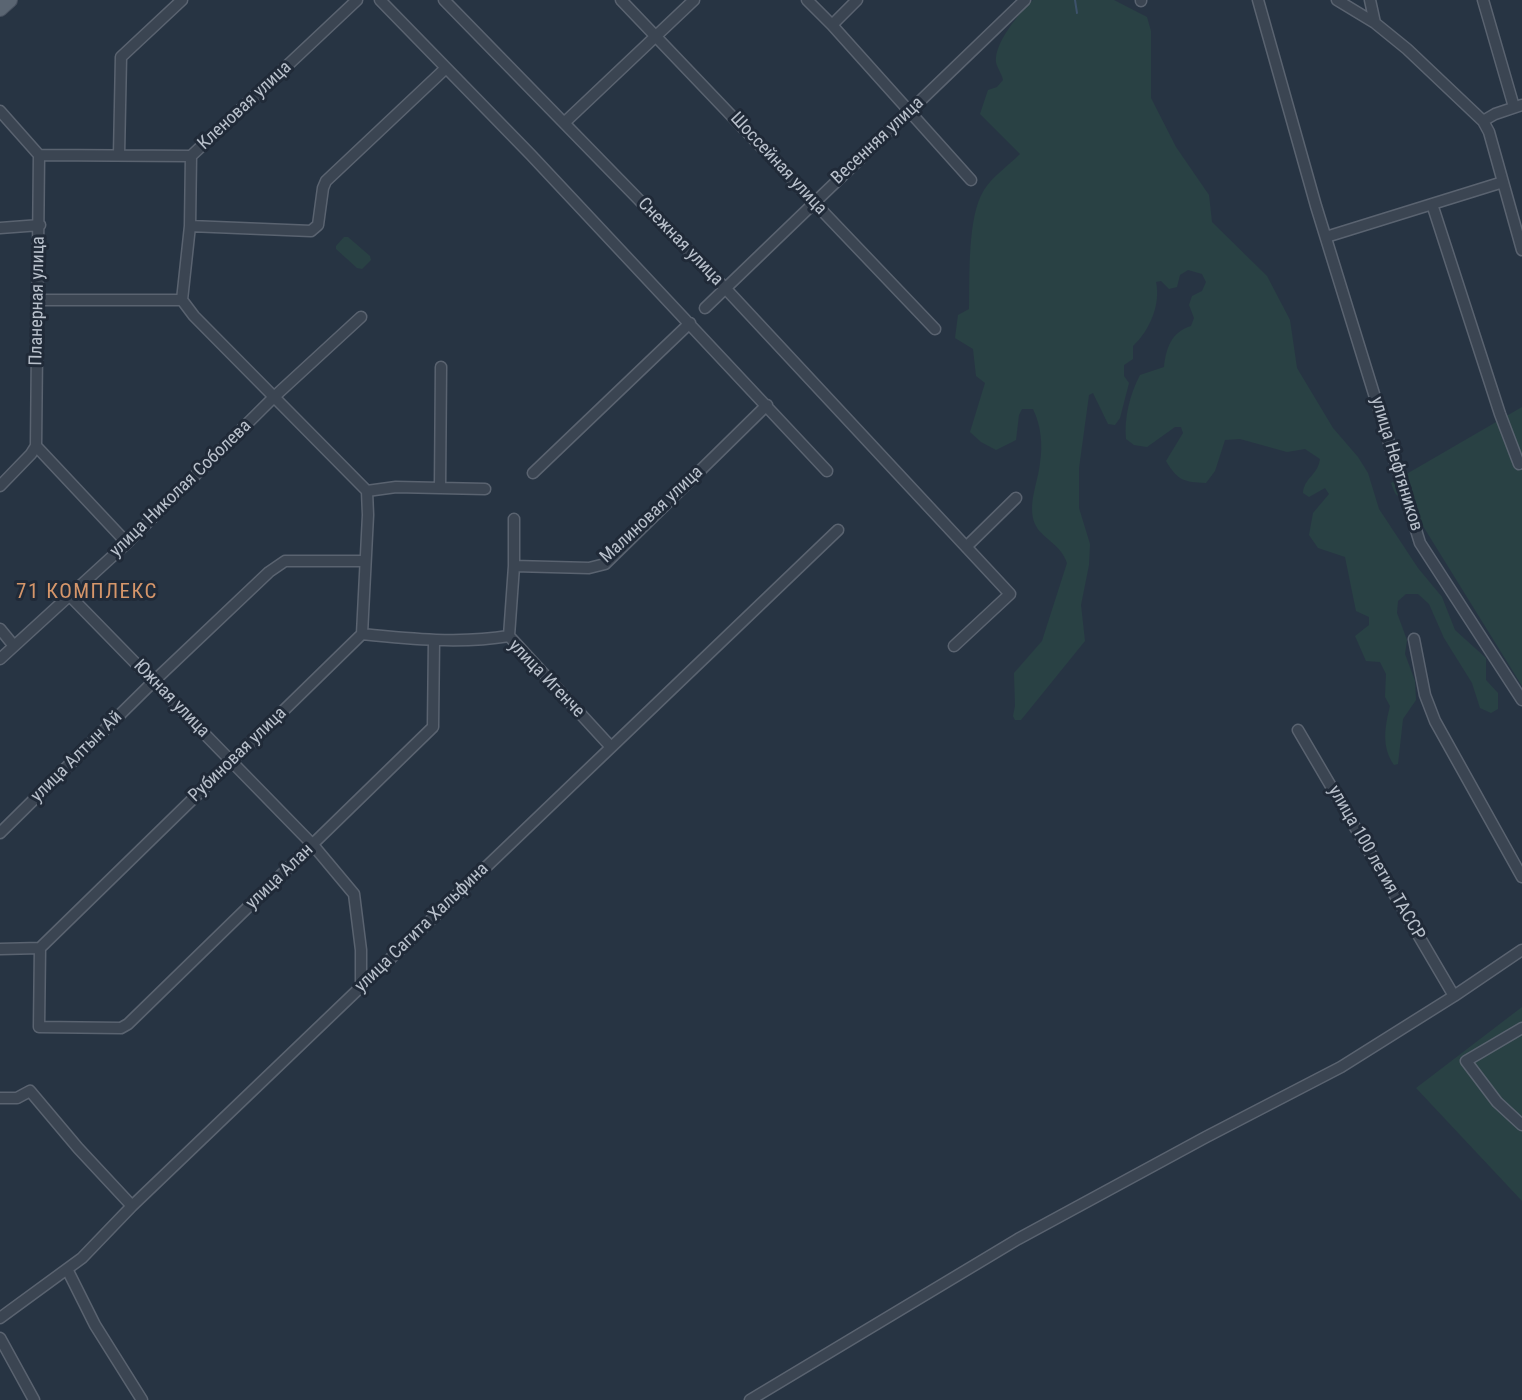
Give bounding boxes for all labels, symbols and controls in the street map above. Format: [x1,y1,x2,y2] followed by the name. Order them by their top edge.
[194,57,296,155] street label: Кленовая улица
[827,93,929,189] street label: Весенняя улица
[725,108,831,220] street label: Шоссейная улица
[633,194,727,290] street label: Снежная улица
[26,236,50,366] street label: Планерная улица
[1365,394,1427,534] street label: улица Нефтяников
[106,416,256,562] street label: улица Николая Соболева
[596,462,708,568] street label: Малиновая улица
[16,580,158,606] district label: 71 КОМПЛЕКС
[503,636,589,722] street label: улица Игенче
[129,656,213,742] street label: Южная улица
[185,703,291,807] street label: Рубиновая улица
[27,707,127,807] street label: улица Алтын Ай
[1323,782,1429,944] street label: улица 100 летия ТАССР
[242,840,318,914] street label: улица Алан
[351,859,493,997] street label: улица Сагита Хальфина

